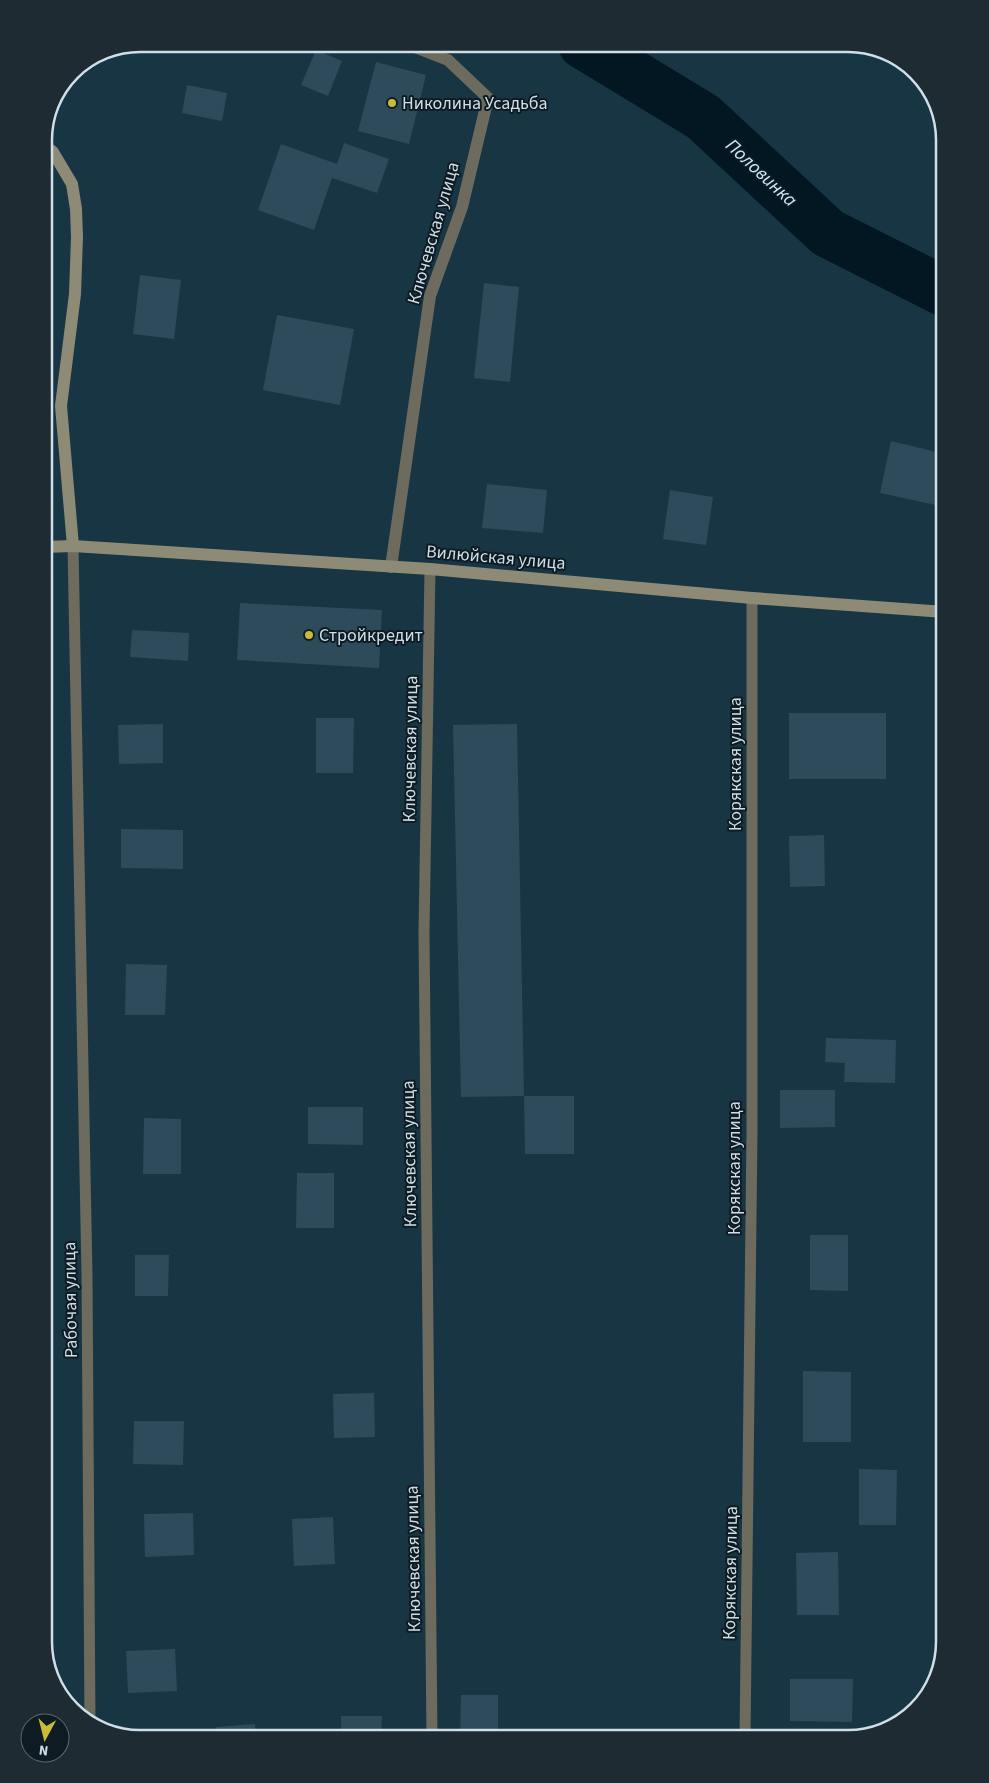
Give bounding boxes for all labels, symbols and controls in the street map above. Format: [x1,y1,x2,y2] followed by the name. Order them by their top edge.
[402,91,548,116] place label: Николина Усадьба
[386,97,398,109] marker: Николина Усадьба
[719,133,803,213] water label: Половинка
[401,159,466,307] street label: Ключевская улица
[425,539,567,576] street label: Вилюйская улица
[319,623,423,648] place label: Стройкредит
[303,629,315,641] marker: Стройкредит
[397,675,424,823] street label: Ключевская улица
[723,697,748,831] street label: Корякская улица
[396,1080,423,1228] street label: Ключевская улица
[722,1101,747,1235] street label: Корякская улица
[57,1242,84,1358] street label: Рабочая улица
[400,1485,427,1633] street label: Ключевская улица
[717,1506,744,1640] street label: Корякская улица
[20,1713,70,1763] north arrow
[38,1739,49,1760] text: N

